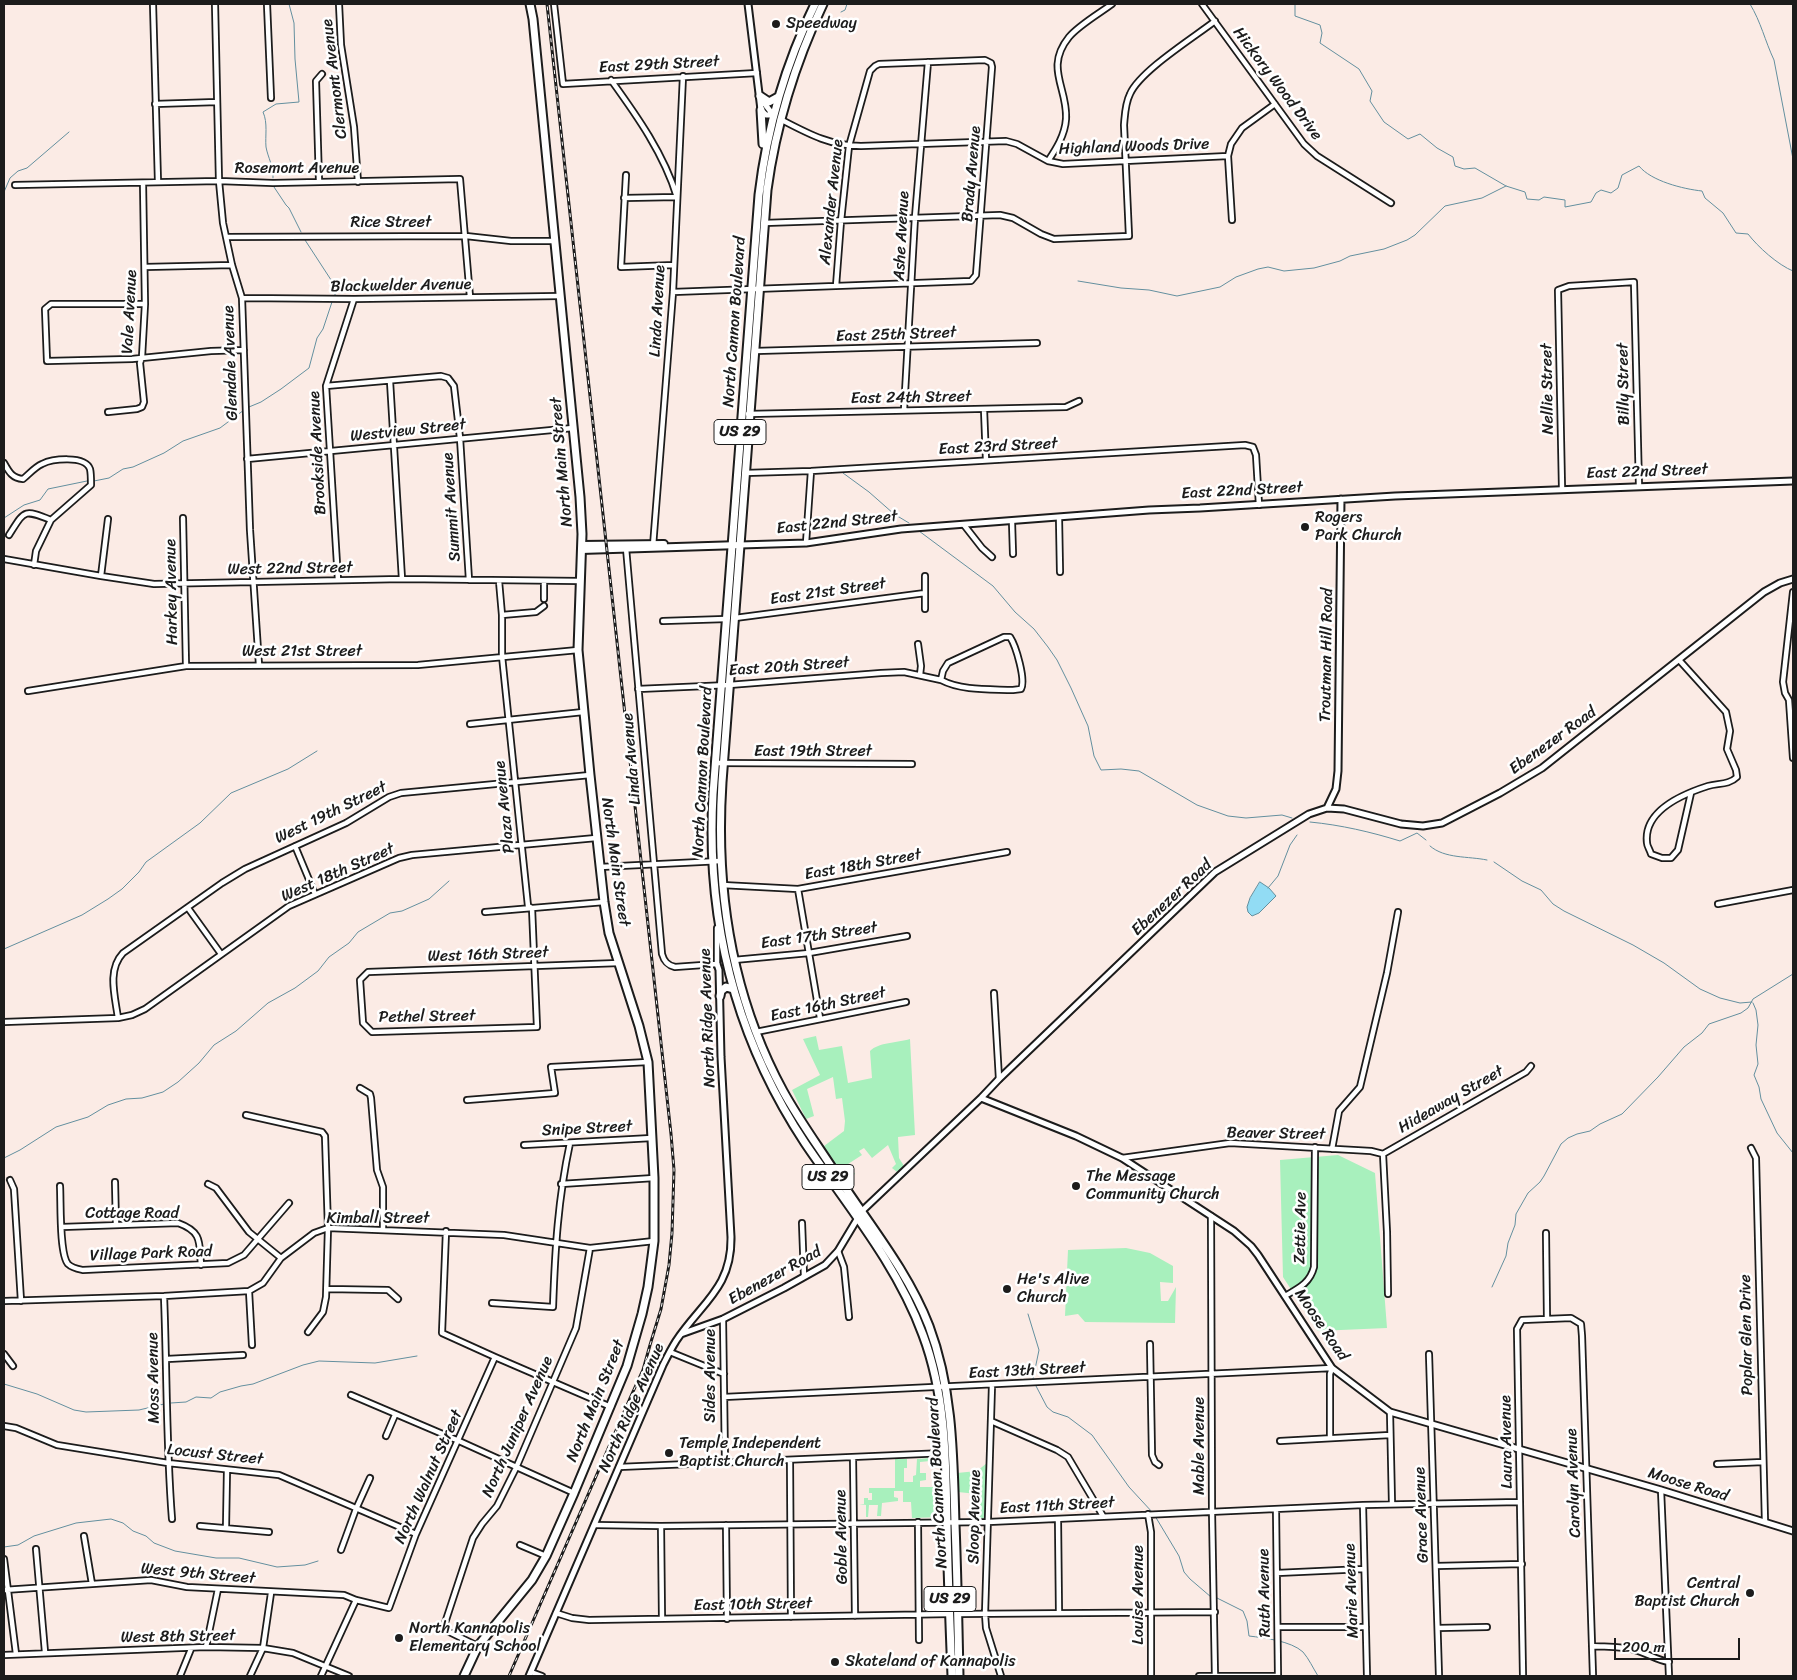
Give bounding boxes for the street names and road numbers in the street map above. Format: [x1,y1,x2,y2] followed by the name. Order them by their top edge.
[318,18,352,140] street label: Clermont Avenue
[1228,24,1326,144] street label: Hickory Wood Drive
[598,52,720,78] street label: East 29th Street
[958,125,986,223] street label: Brady Avenue
[1058,135,1210,159] street label: Highland Woods Drive
[816,138,848,266] street label: Alexander Avenue
[235,159,359,179] street label: Rosemont Avenue
[890,191,914,281] street label: Ashe Avenue
[351,213,431,233] street label: Rice Street
[719,236,751,408] street label: North Cannon Boulevard
[646,264,670,358] street label: Linda Avenue
[118,269,142,355] street label: Vale Avenue
[330,275,472,297] street label: Blackwelder Avenue
[219,305,243,421] street label: Glendale Avenue
[835,323,957,347] street label: East 25th Street
[1538,343,1558,435] street label: Nellie Street
[1614,343,1634,425] street label: Billy Street
[850,387,972,409] street label: East 24th Street
[305,390,331,516] street label: Brookside Avenue
[547,396,577,528] street label: North Main Street
[349,415,467,447] street label: Westview Street
[714,420,766,444] road number: US 29
[938,434,1058,460] street label: East 23rd Street
[439,452,465,562] street label: Summit Avenue
[1586,460,1708,484] street label: East 22nd Street
[1181,478,1303,504] street label: East 22nd Street
[776,507,898,539] street label: East 22nd Street
[161,539,183,645] street label: Harkey Avenue
[227,558,353,580] street label: West 22nd Street
[769,574,887,610] street label: East 21st Street
[1316,588,1338,722] street label: Troutman Hill Road
[242,642,362,662] street label: West 21st Street
[728,653,850,681] street label: East 20th Street
[689,686,717,858] street label: North Cannon Boulevard
[1506,703,1600,779] street label: Ebenezer Road
[618,712,646,806] street label: Linda Avenue
[754,742,872,762] street label: East 19th Street
[491,760,519,854] street label: Plaza Avenue
[272,778,390,848] street label: West 19th Street
[596,796,634,928] street label: North Main Street
[279,839,397,907] street label: West 18th Street
[803,845,923,885] street label: East 18th Street
[1128,856,1216,940] street label: Ebenezer Road
[760,918,878,954] street label: East 17th Street
[427,943,549,967] street label: West 16th Street
[696,948,720,1088] street label: North Ridge Avenue
[769,983,887,1027] street label: East 16th Street
[378,1007,476,1027] street label: Pethel Street
[1395,1062,1507,1138] street label: Hideaway Street
[541,1117,633,1141] street label: Snipe Street
[1226,1124,1326,1144] street label: Beaver Street
[802,1164,854,1190] road number: US 29
[1291,1192,1311,1264] street label: Zettie Ave
[85,1204,179,1224] street label: Cottage Road
[327,1209,429,1229] street label: Kimball Street
[90,1242,212,1266] street label: Village Park Road
[725,1243,825,1309] street label: Ebenezer Road
[1736,1274,1758,1396] street label: Poplar Glen Drive
[1290,1285,1352,1365] street label: Moose Road
[701,1329,721,1423] street label: Sides Avenue
[144,1332,164,1424] street label: Moss Avenue
[563,1337,629,1465] street label: North Main Street
[595,1340,669,1476] street label: North Ridge Avenue
[478,1353,558,1501] street label: North Juniper Avenue
[968,1358,1086,1384] street label: East 13th Street
[1497,1395,1517,1489] street label: Laura Avenue
[924,1397,952,1569] street label: North Cannon Boulevard
[1190,1397,1210,1495] street label: Mable Avenue
[391,1407,467,1547] street label: North Walnut Street
[1562,1428,1586,1538] street label: Carolyn Avenue
[166,1440,264,1470] street label: Locust Street
[1646,1464,1730,1506] street label: Moose Road
[1411,1467,1433,1563] street label: Grace Avenue
[965,1470,985,1564] street label: Sloop Avenue
[832,1489,852,1585] street label: Goble Avenue
[999,1493,1115,1519] street label: East 11th Street
[1341,1543,1363,1639] street label: Marie Avenue
[1129,1545,1149,1645] street label: Louise Avenue
[1255,1548,1275,1638] street label: Ruth Avenue
[140,1559,256,1589] street label: West 9th Street
[924,1586,976,1612] road number: US 29
[694,1594,812,1616] street label: East 10th Street
[120,1626,236,1648] street label: West 8th Street

